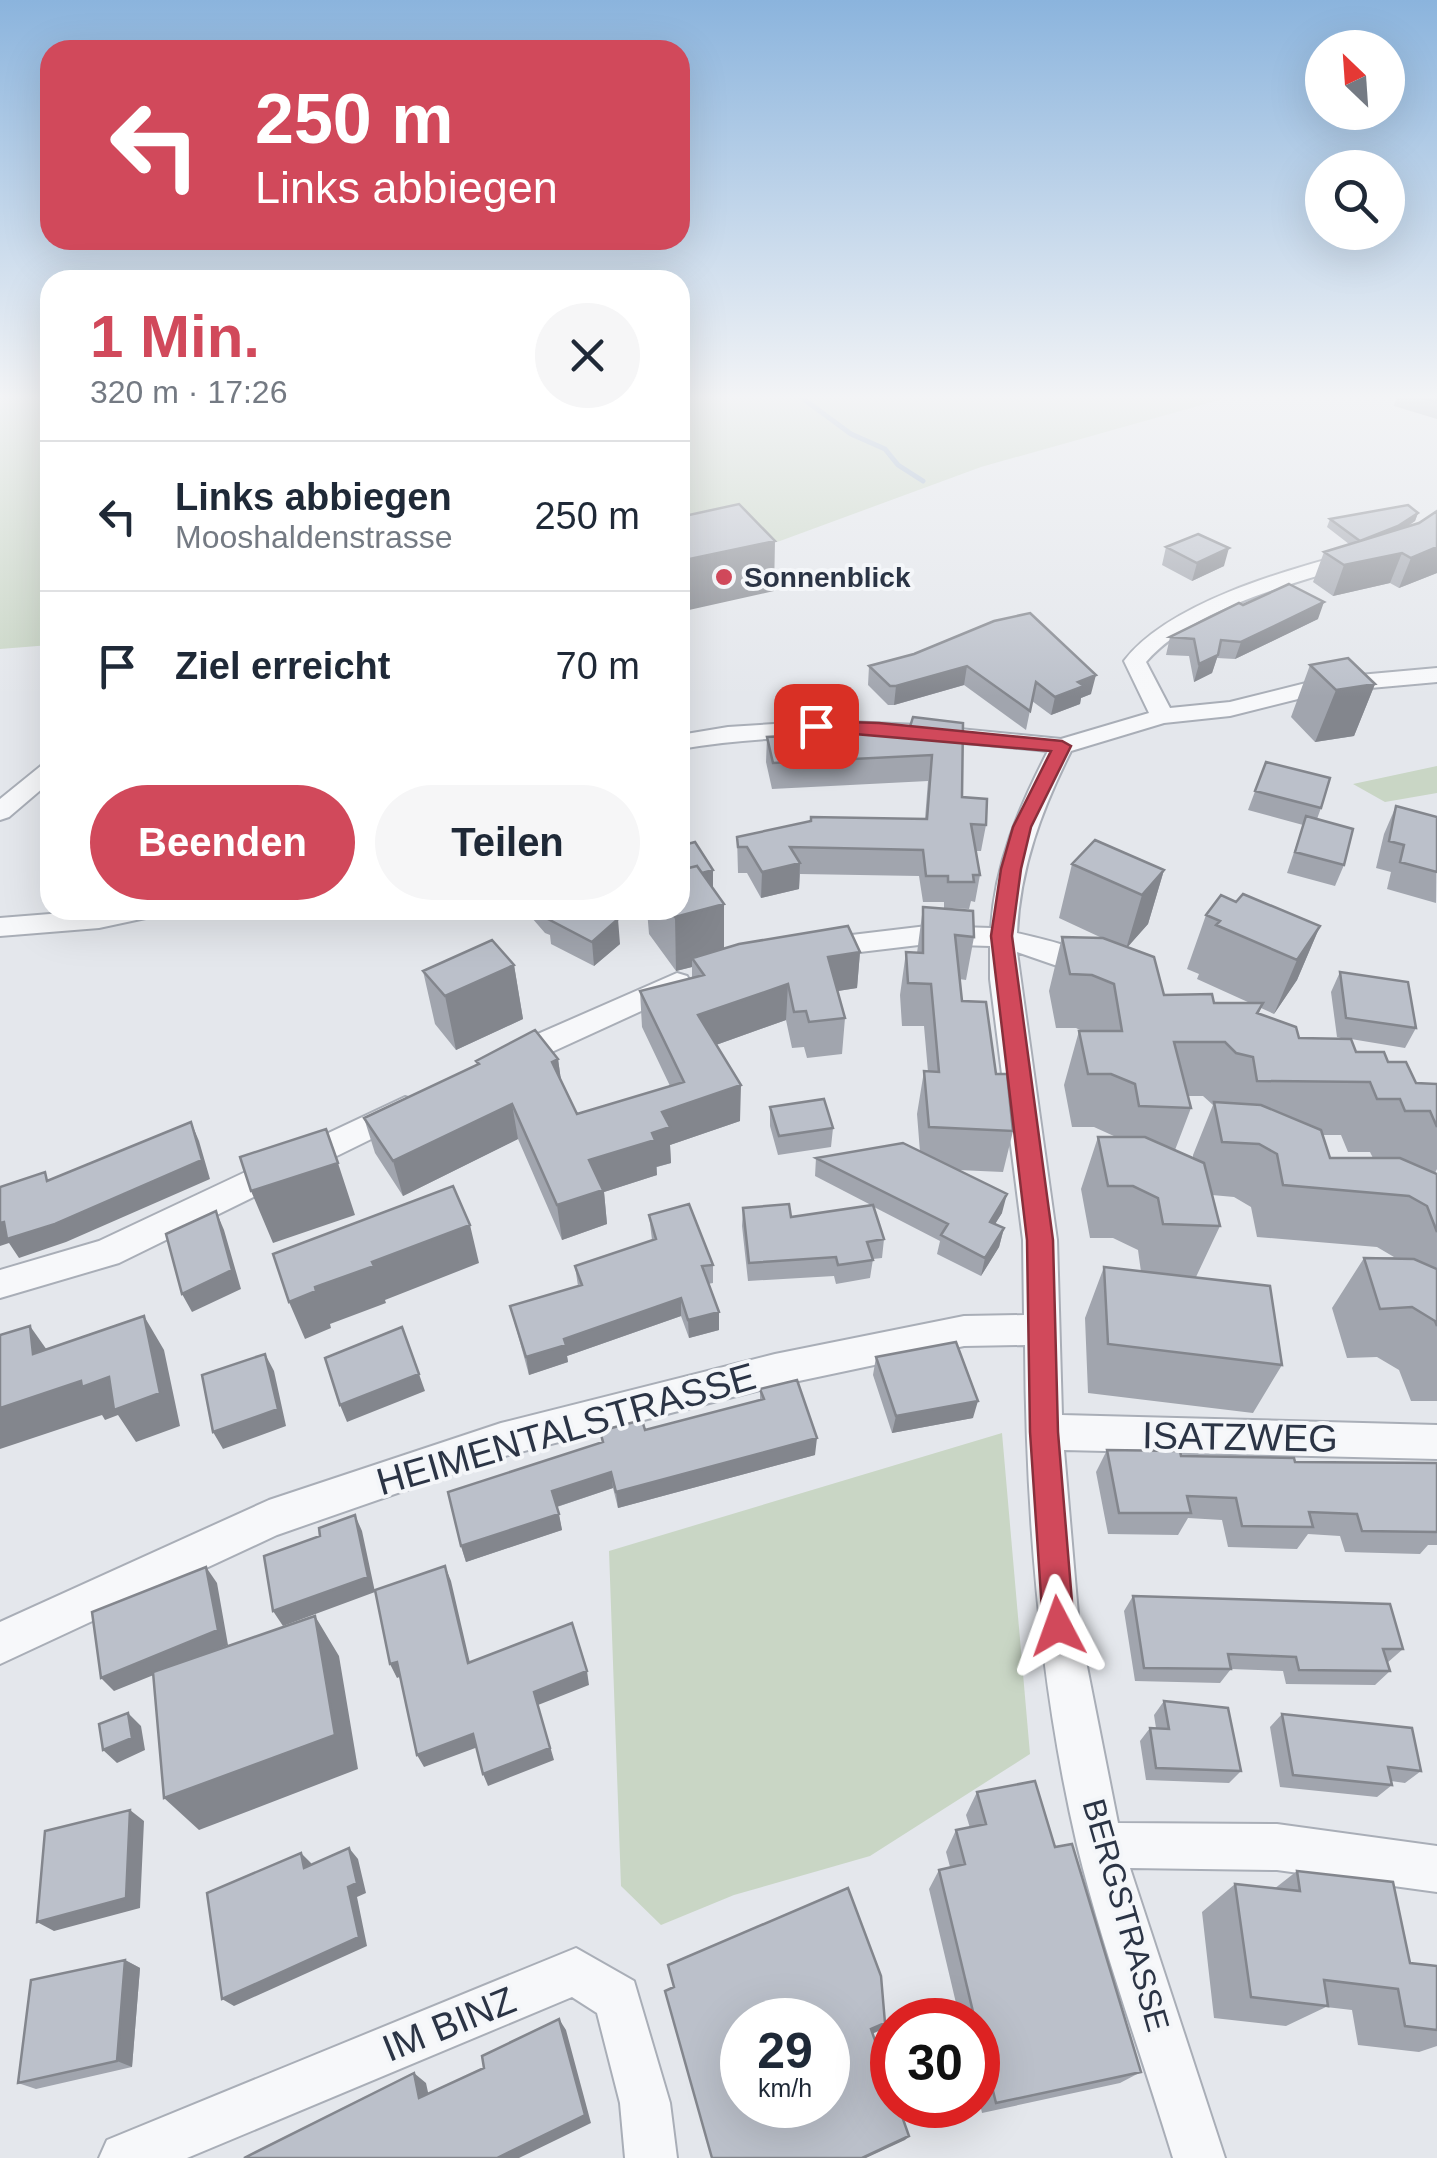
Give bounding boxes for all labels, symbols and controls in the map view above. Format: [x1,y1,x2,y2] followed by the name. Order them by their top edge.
[1305,30,1405,130] north arrow
[1305,30,1405,250] map controls
[90,80,220,210] icon: left
[255,80,453,158] text: 250 m
[1305,150,1405,250] button: search
[255,162,558,213] text: Links abbiegen
[90,303,260,370] text: 1 Min.
[535,303,640,408] button: close
[90,374,287,410] text: 320 m · 17:26
[175,476,452,518] text: Links abbiegen
[90,489,145,544] icon: left
[534,495,640,537] text: 250 m
[175,519,452,555] text: Mooshaldenstrasse
[744,562,911,593] place label: Sonnenblick
[713,566,735,588] marker: Sonnenblick
[90,639,145,694] icon: arrive
[175,645,390,687] text: Ziel erreicht
[556,645,640,687] text: 70 m
[774,684,859,769] pin
[789,699,844,754] icon: arrive
[90,785,355,900] button: Beenden
[375,785,640,900] button: Teilen
[372,1355,760,1503] street label: HEIMENTALSTRASSE
[1142,1414,1338,1460] street label: ISATZWEG
[1006,1574,1110,1678] position arrow
[1076,1795,1176,2035] street label: BERGSTRASSE
[377,1978,521,2070] street label: IM BINZ
[870,1998,1000,2128] speed limit sign: 30
[757,2023,813,2079] text: 29
[758,2074,812,2102] text: km/h

